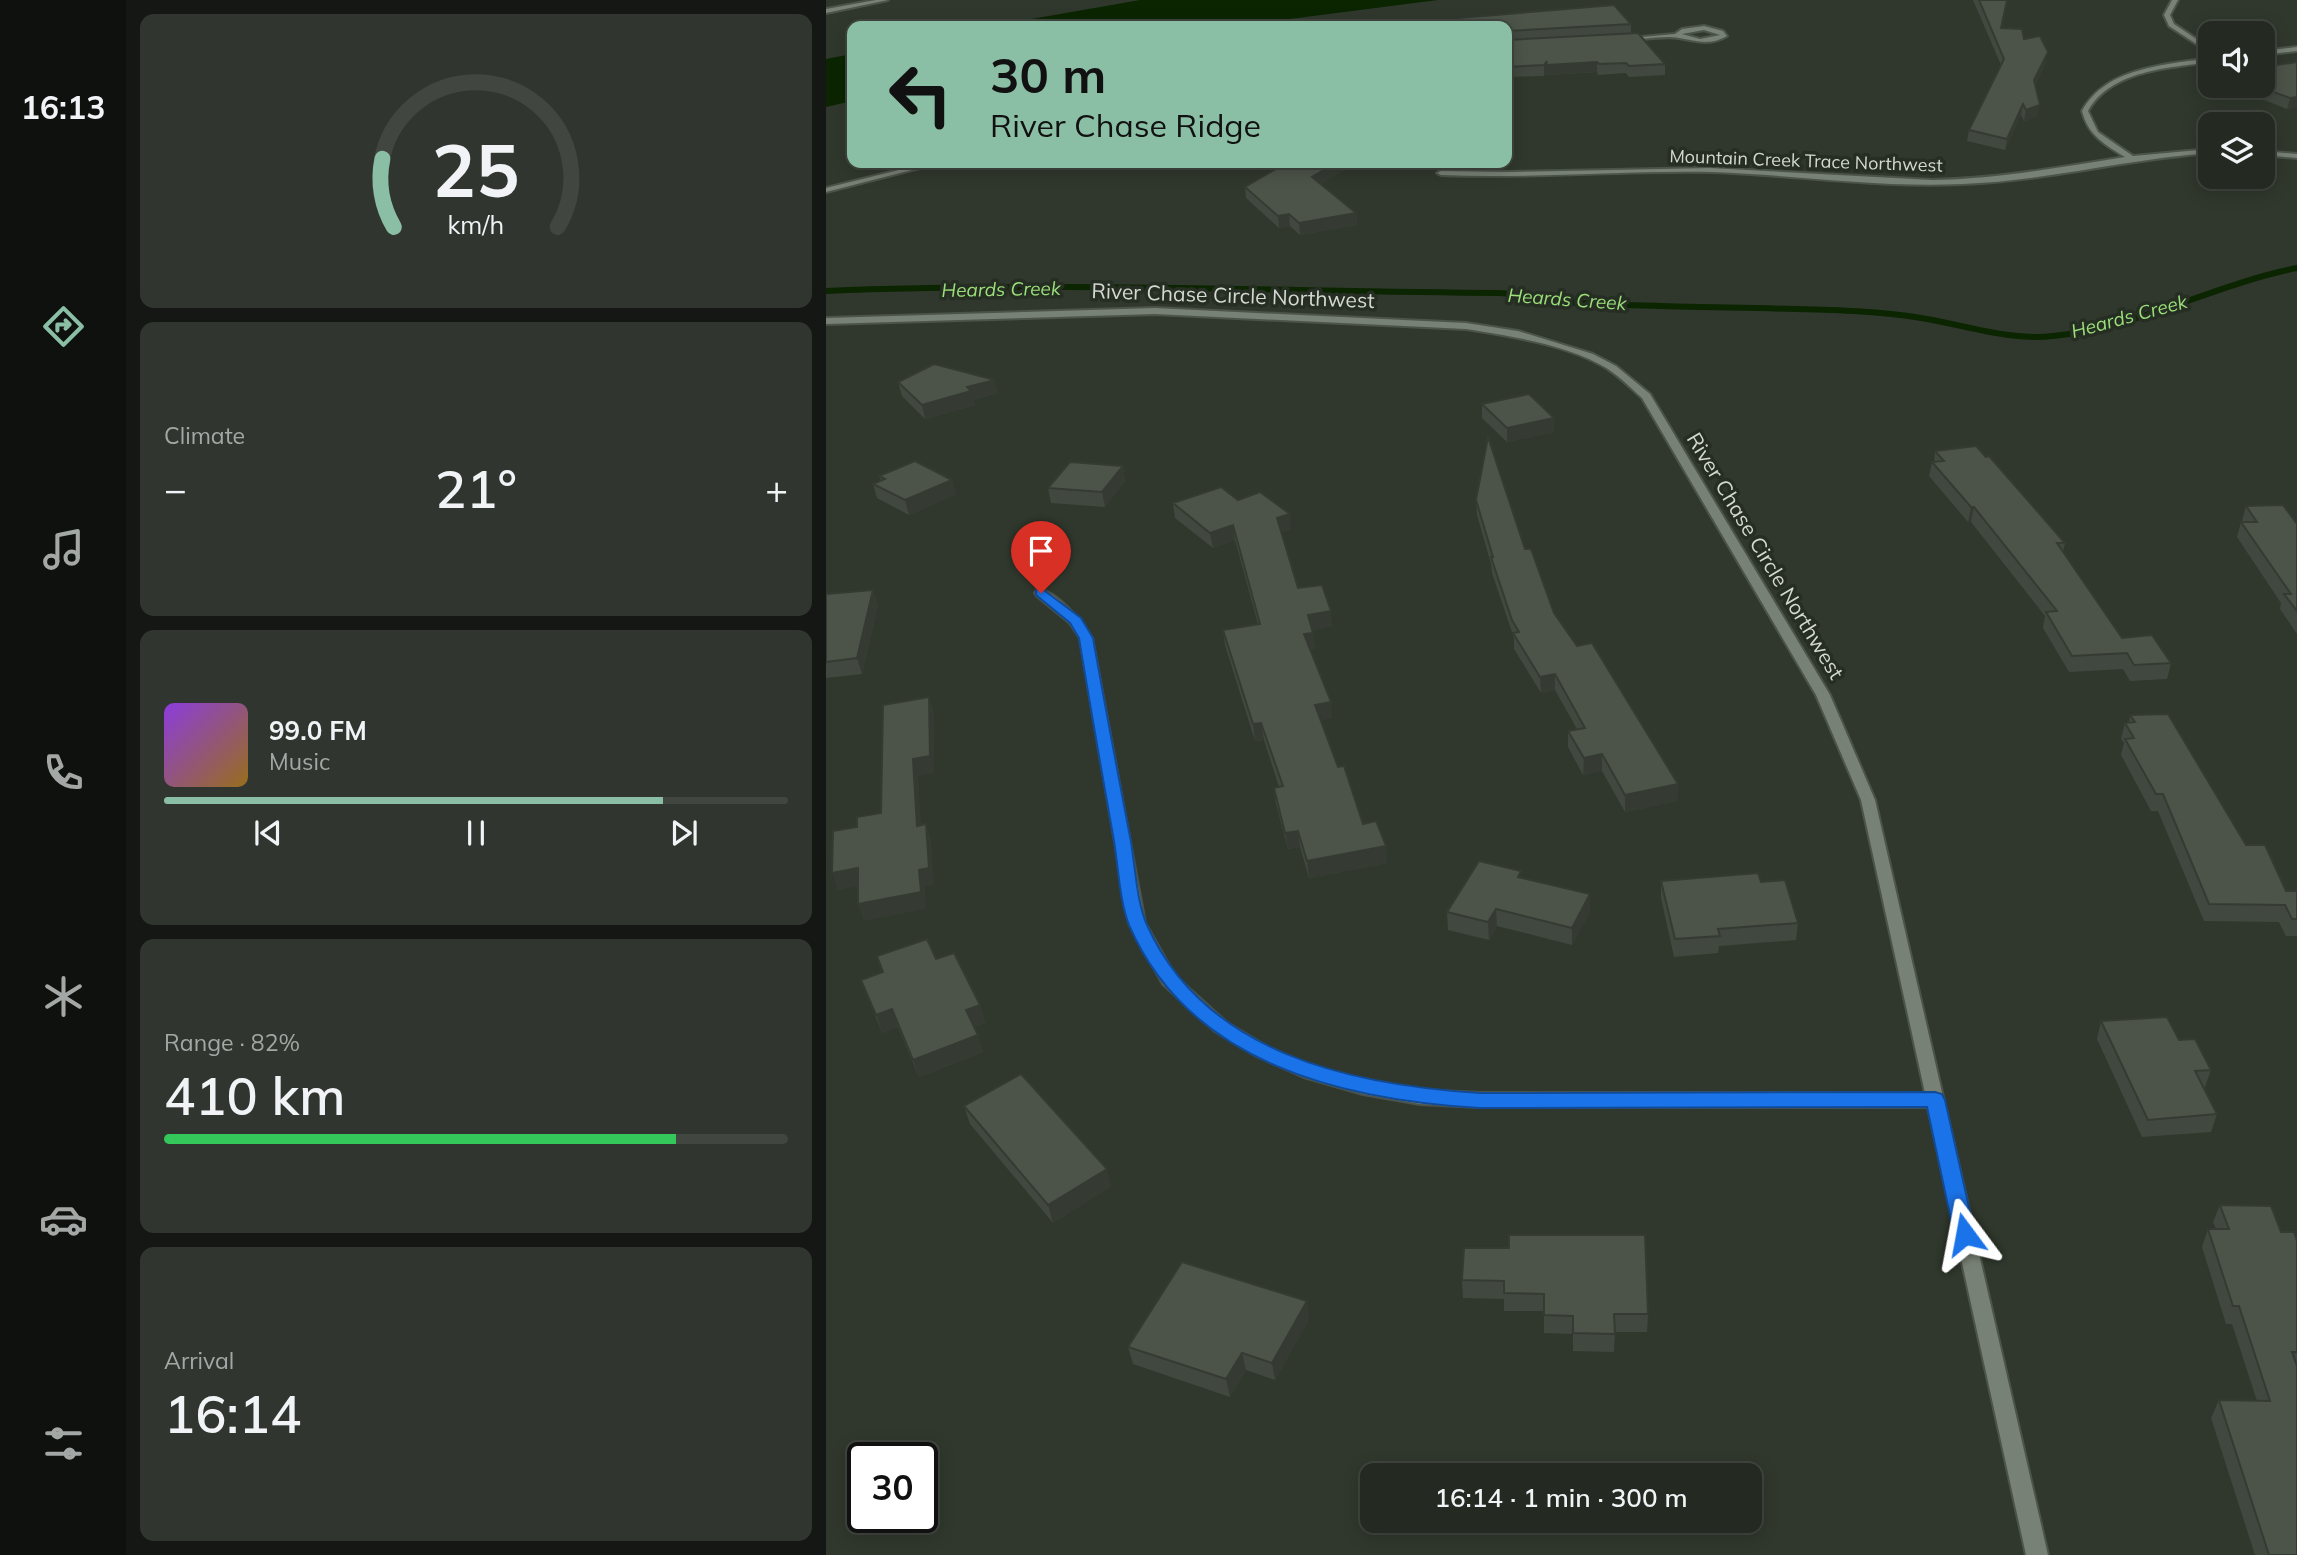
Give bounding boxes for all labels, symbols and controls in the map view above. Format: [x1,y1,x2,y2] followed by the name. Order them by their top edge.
[2198,21,2275,189] map controls
[2198,21,2275,98] button: sound
[990,44,1106,105] text: 30 m
[875,49,966,140] icon: left
[21,87,105,127] text: 16:13
[990,105,1261,145] text: River Chase Ridge
[2198,112,2275,189] button: layers
[432,124,520,215] text: 25
[1669,144,1943,177] street label: Mountain Creek Trace Northwest
[448,209,504,240] text: km/h
[941,276,1062,302] water label: Heards Creek
[1091,277,1375,313] street label: River Chase Circle Northwest
[1507,283,1628,315] water label: Heards Creek
[2068,289,2191,343] water label: Heards Creek
[39,302,88,351] icon: directions
[164,421,245,450] text: Climate
[1682,427,1850,684] street label: River Chase Circle Northwest
[435,456,517,521] text: 21°
[164,465,187,513] text: −
[765,465,788,513] text: +
[1011,521,1071,593] pin
[39,525,88,574] icon: music
[1022,532,1060,570] icon: arrive
[269,714,367,747] text: 99.0 FM
[269,747,330,776] text: Music
[39,748,88,797] icon: phone
[249,814,287,852] icon: previous
[457,814,495,852] icon: pause
[665,814,703,852] icon: next
[39,972,88,1021] icon: climate
[164,1028,300,1057] text: Range · 82%
[164,1063,345,1128] text: 410 km
[39,1195,88,1244] icon: car
[1928,1197,2002,1271] position arrow
[164,1346,234,1375] text: Arrival
[164,1381,301,1446] text: 16:14
[39,1419,88,1468] icon: filters
[847,1442,938,1533] speed limit sign: 30
[1434,1481,1688,1514] text: 16:14 · 1 min · 300 m

